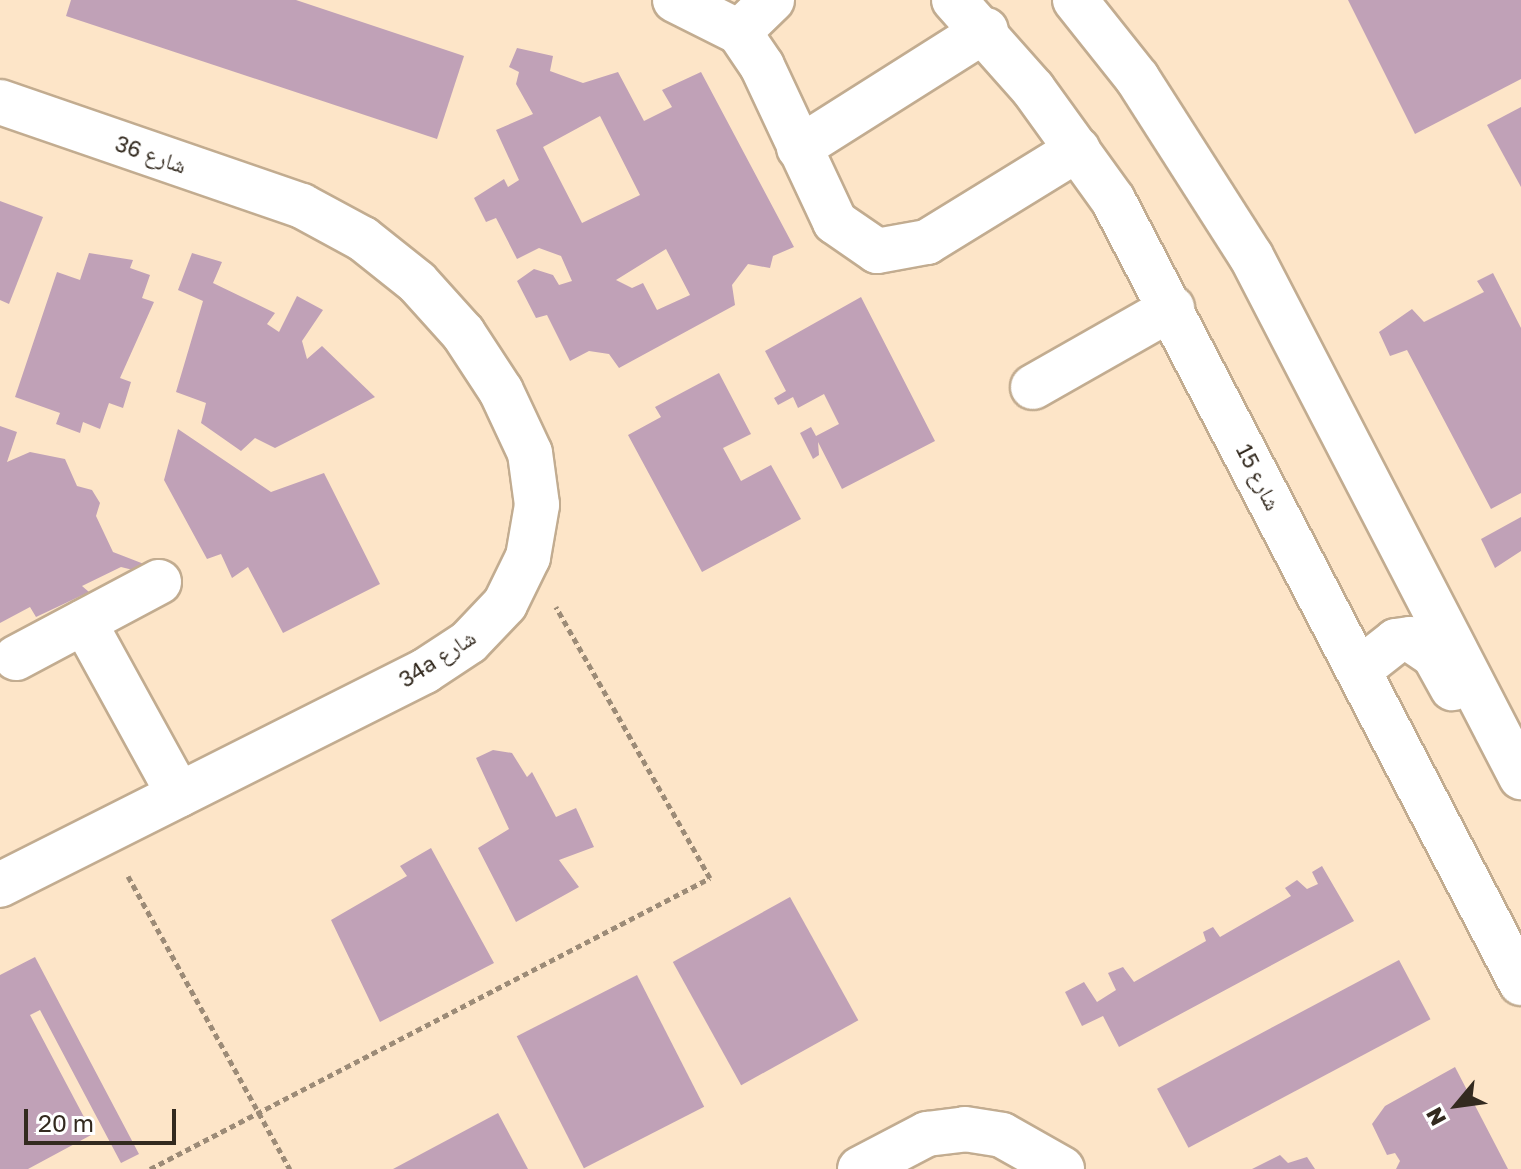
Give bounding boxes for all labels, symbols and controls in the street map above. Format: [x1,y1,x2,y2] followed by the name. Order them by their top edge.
[112,130,190,178] street label: شارع 36
[1231,439,1287,515] street label: شارع 15
[394,623,480,693] street label: 34a شارع
[1417,1065,1497,1145] north arrow
[28,1093,180,1143] scale bar
[1420,1103,1451,1131] text: N
[38,1108,94,1137] text: 20 m

